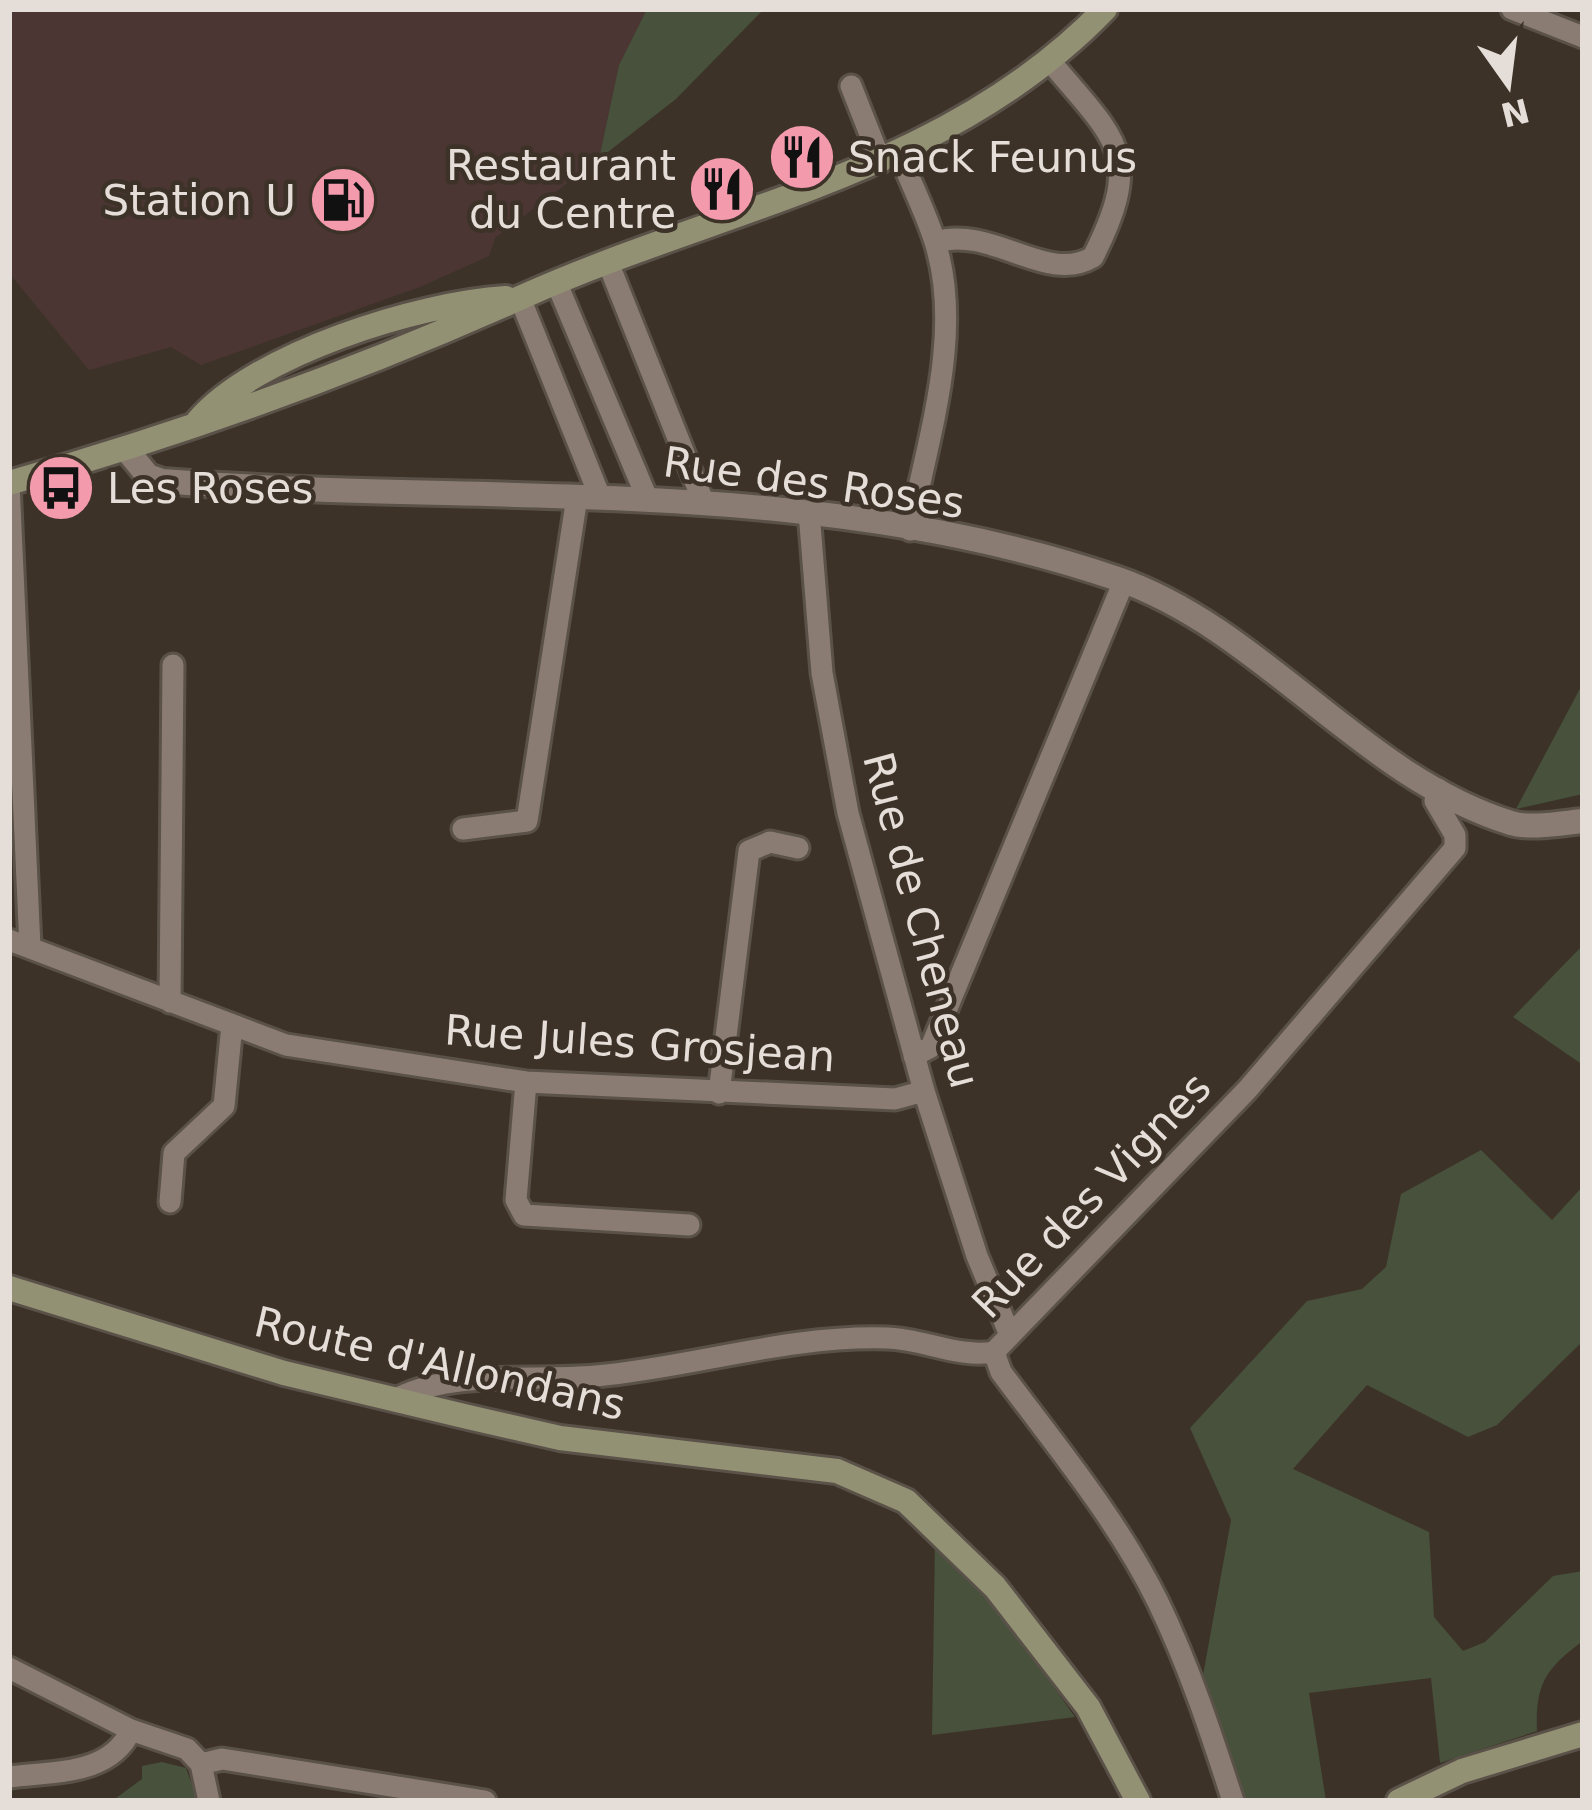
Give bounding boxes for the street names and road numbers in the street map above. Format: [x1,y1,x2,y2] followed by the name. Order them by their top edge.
[660,437,968,528] street label: Rue des Roses
[853,747,990,1093] street label: Rue de Cheneau
[443,1005,837,1082] street label: Rue Jules Grosjean
[962,1063,1221,1328] street label: Rue des Vignes
[250,1297,630,1430] street label: Route d'Allondans

